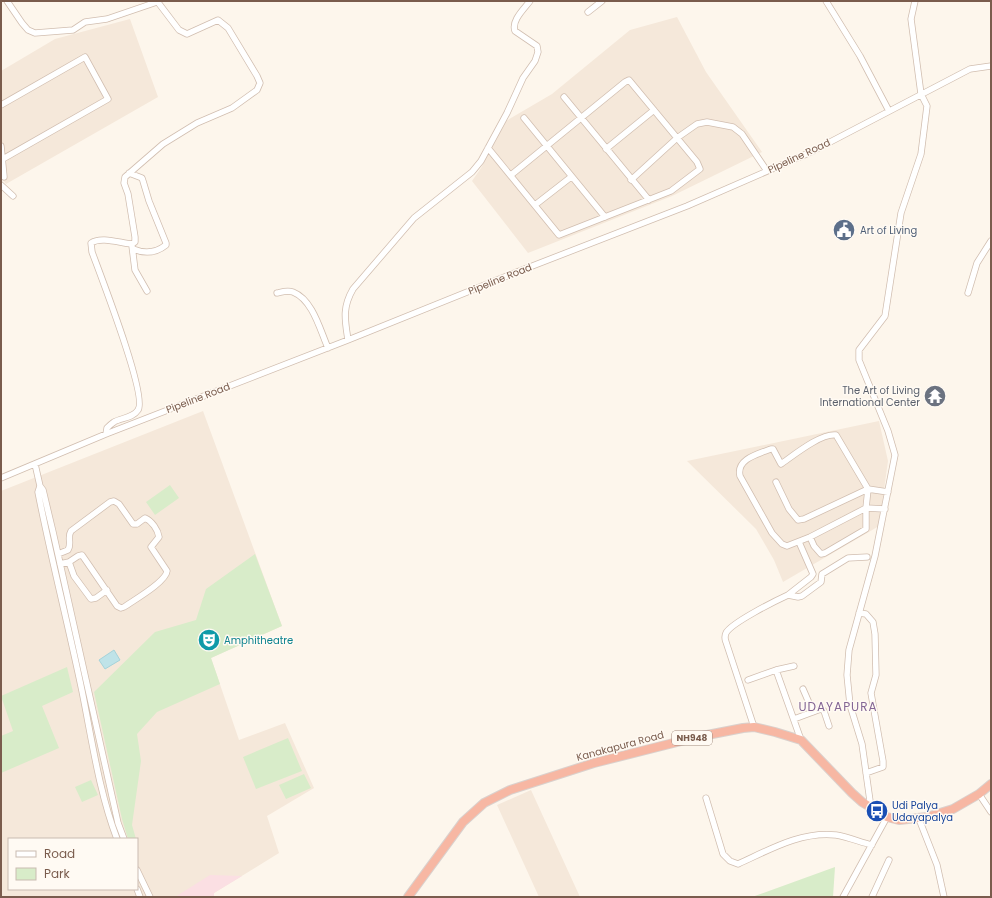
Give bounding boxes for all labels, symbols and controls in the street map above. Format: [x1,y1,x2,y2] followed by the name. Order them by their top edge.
[765,135,833,177] street label: Pipeline Road
[831,217,857,243] public building icon: Art of Living
[860,223,917,238] place label: Art of Living
[466,259,534,299] street label: Pipeline Road
[164,379,232,417] street label: Pipeline Road
[820,383,920,410] place label: The Art of Living International Center
[922,383,948,409] temple icon: The Art of Living International Center
[196,627,222,653] theatre icon: Amphitheatre
[224,633,293,648] place label: Amphitheatre
[798,698,878,715] district label: UDAYAPURA
[575,727,665,765] street label: Kanakapura Road
[672,731,712,745] road number: NH948
[864,798,890,824] bus stop icon: Udi Palya Udayapalya
[892,798,953,825] place label: Udi Palya Udayapalya
[8,838,138,890] legend
[44,845,75,862] text: Road
[44,865,71,882] text: Park

